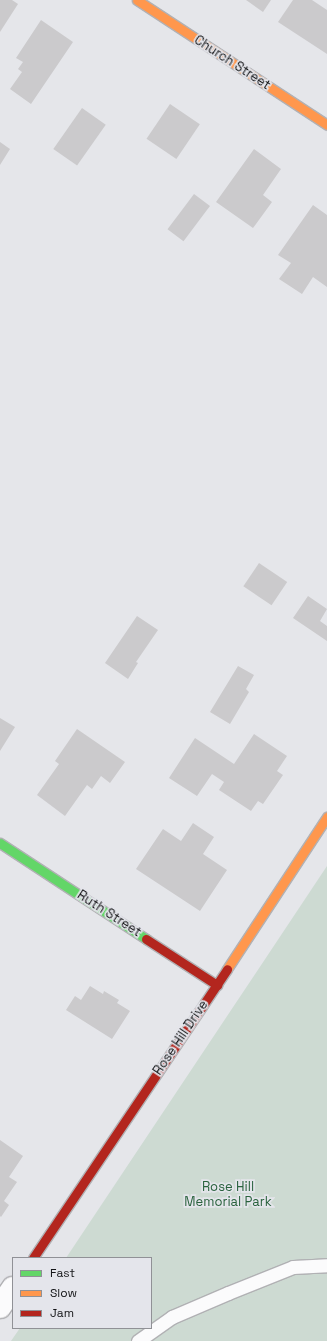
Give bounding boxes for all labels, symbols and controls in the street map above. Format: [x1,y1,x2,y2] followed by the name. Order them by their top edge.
[191,33,273,93] street label: Church Street
[74,888,144,940] street label: Ruth Street
[150,998,212,1078] street label: Rose Hill Drive
[184,1180,272,1211] park label: Rose Hill Memorial Park
[12,1257,152,1329] legend
[50,1265,75,1281] text: Fast
[50,1285,77,1301] text: Slow
[50,1305,74,1321] text: Jam

